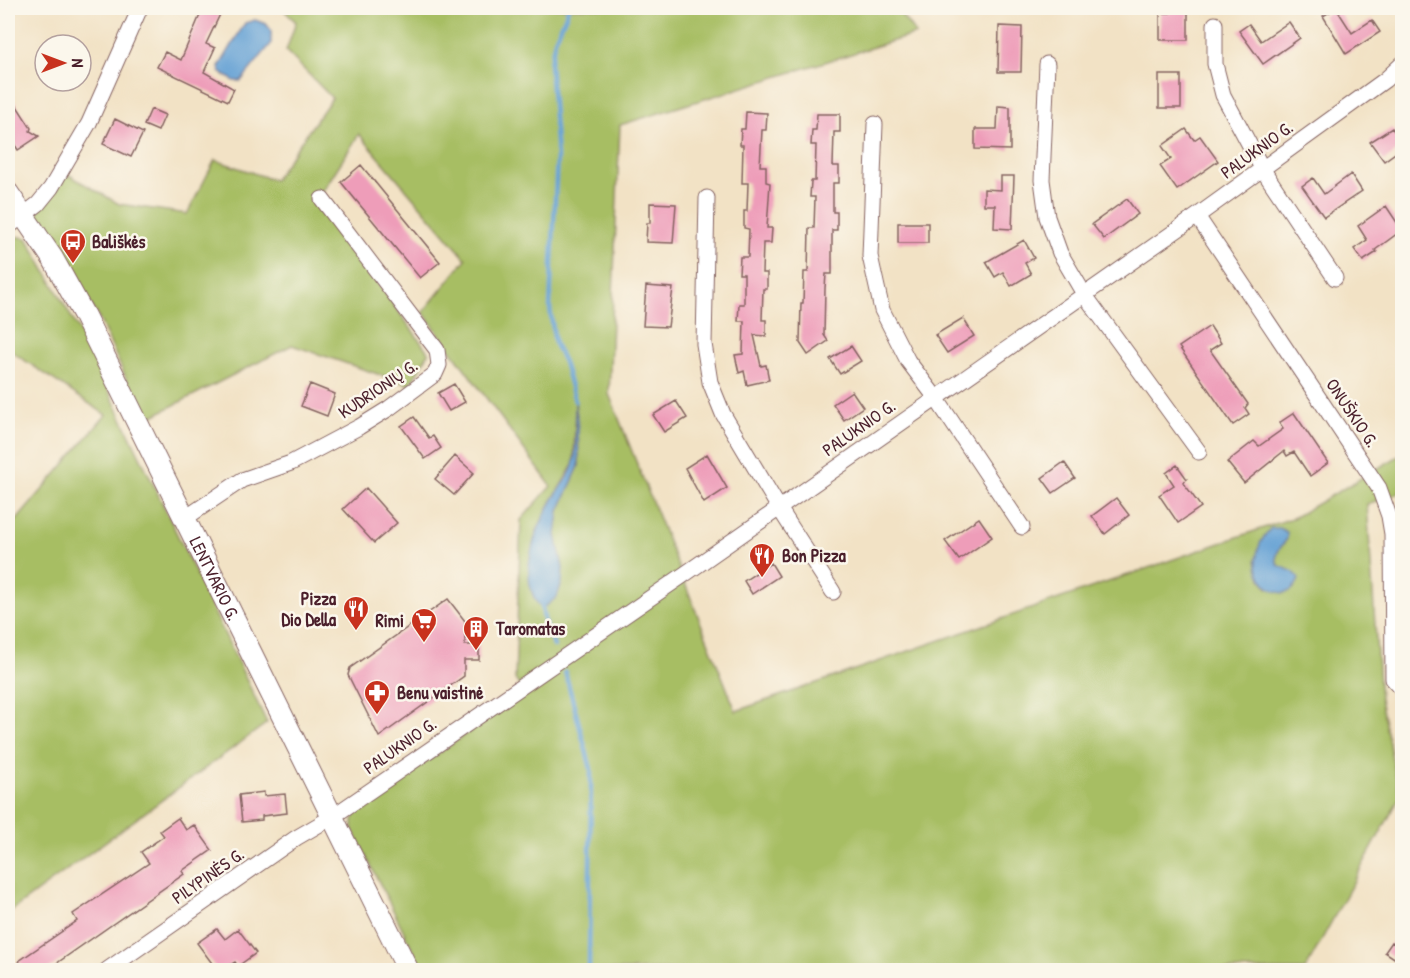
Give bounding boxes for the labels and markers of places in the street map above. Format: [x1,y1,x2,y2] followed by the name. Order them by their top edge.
[58,227,88,265] bus stop icon: Bališkės
[92,229,146,254] place label: Bališkės
[747,541,777,579] restaurant icon: Bon Pizza
[782,543,847,568] place label: Bon Pizza
[281,586,337,632] place label: Pizza Dio Della
[341,594,371,632] restaurant icon: Pizza Dio Della
[409,606,439,644] supermarket icon: Rimi
[376,608,404,633] place label: Rimi
[461,614,491,652] building icon: Taromatas
[495,616,565,641] place label: Taromatas
[362,678,392,716] pharmacy icon: Benu vaistinė
[397,680,484,705] place label: Benu vaistinė

